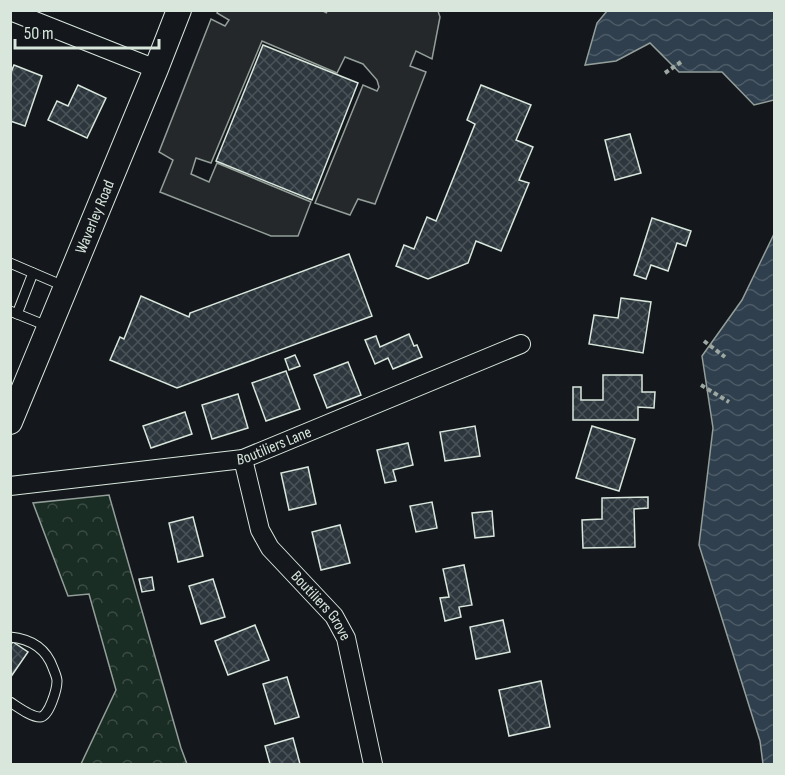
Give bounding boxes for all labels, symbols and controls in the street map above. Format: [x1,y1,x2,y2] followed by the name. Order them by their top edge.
[15,12,159,50] scale bar
[24,23,54,44] text: 50 m
[71,177,119,256] street label: Waverley Road
[236,422,314,469] street label: Boutiliers Lane
[287,567,355,644] street label: Boutiliers Grove

